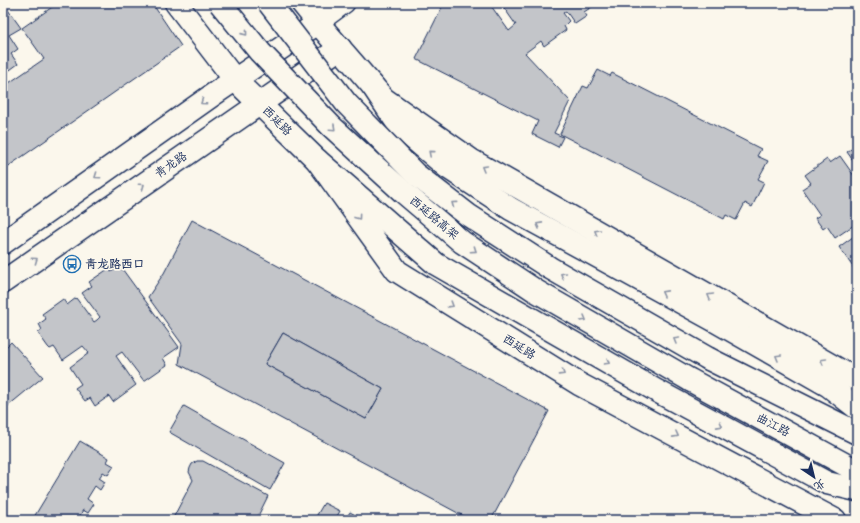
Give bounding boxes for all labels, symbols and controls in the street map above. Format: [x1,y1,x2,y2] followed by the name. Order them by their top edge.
[240,29,247,36] one-way arrow
[200,97,207,105] one-way arrow
[258,102,296,140] street label: 西延路
[328,123,336,131] one-way arrow
[151,147,191,183] street label: 青龙路
[428,151,435,158] one-way arrow
[481,165,488,172] one-way arrow
[94,171,101,178] one-way arrow
[137,184,144,191] one-way arrow
[405,191,463,245] street label: 西延路高架
[451,201,458,209] one-way arrow
[354,213,361,220] one-way arrow
[536,222,543,229] one-way arrow
[594,229,601,236] one-way arrow
[470,245,477,252] one-way arrow
[62,254,82,274] bus stop icon: 青龙路西口
[85,255,145,274] place label: 青龙路西口
[31,257,38,265] one-way arrow
[560,272,567,279] one-way arrow
[661,290,668,298] one-way arrow
[707,294,714,301] one-way arrow
[447,300,454,307] one-way arrow
[580,314,587,321] one-way arrow
[499,329,539,365] street label: 西延路
[673,337,680,344] one-way arrow
[774,354,782,361] one-way arrow
[603,357,610,364] one-way arrow
[820,358,827,365] one-way arrow
[558,368,565,376] one-way arrow
[753,408,793,442] street label: 曲江路
[716,421,723,428] one-way arrow
[672,431,679,438] one-way arrow
[794,457,834,497] north arrow
[809,474,829,495] text: 北

